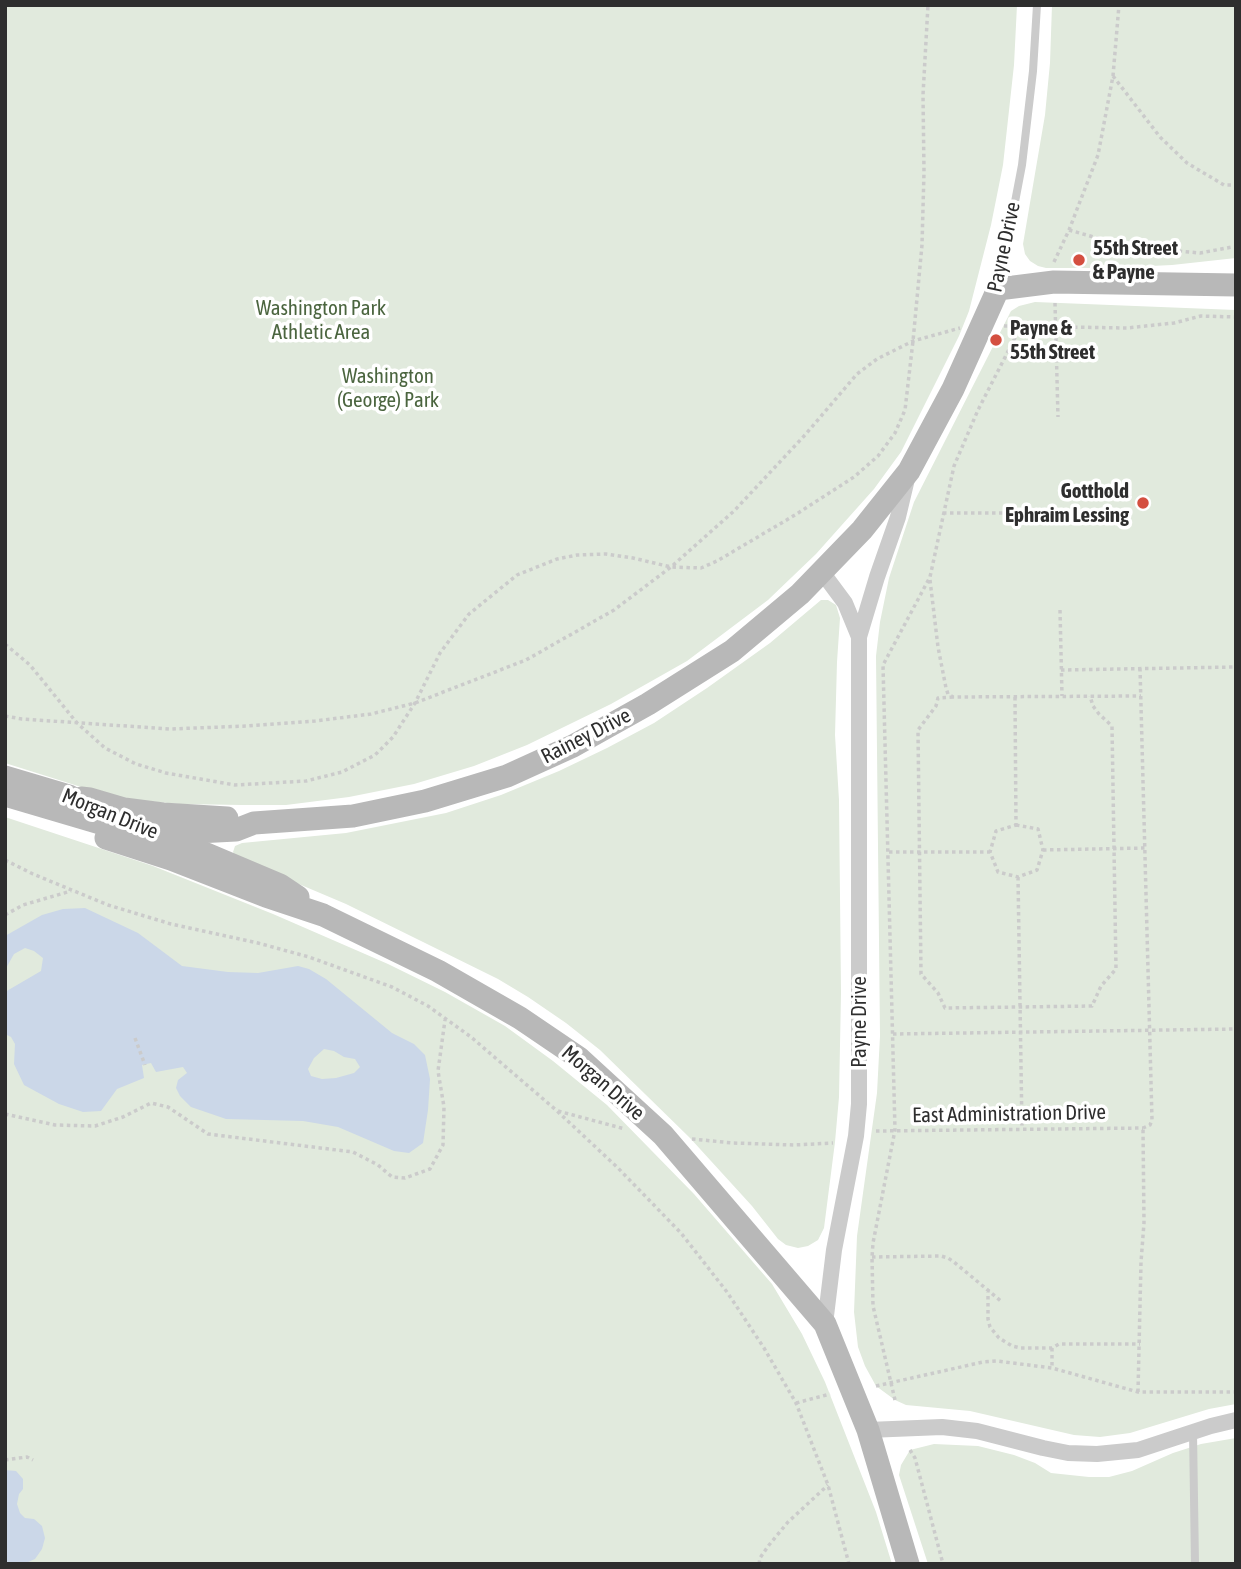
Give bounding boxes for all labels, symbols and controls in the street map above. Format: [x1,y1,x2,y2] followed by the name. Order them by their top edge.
[982,200,1026,294] street label: Payne Drive
[1093,235,1178,285] place label: 55th Street & Payne
[1071,252,1087,268] marker: 55th Street & Payne
[256,295,386,345] park label: Washington Park Athletic Area
[1010,315,1095,365] place label: Payne & 55th Street
[988,332,1004,348] marker: Payne & 55th Street
[337,363,439,413] park label: Washington (George) Park
[1005,478,1129,528] place label: Gotthold Ephraim Lessing
[1135,495,1151,511] marker: Gotthold Ephraim Lessing
[537,703,635,769] street label: Rainey Drive
[58,783,162,845] street label: Morgan Drive
[846,976,872,1068] street label: Payne Drive
[556,1040,650,1126] street label: Morgan Drive
[912,1100,1106,1128] street label: East Administration Drive

